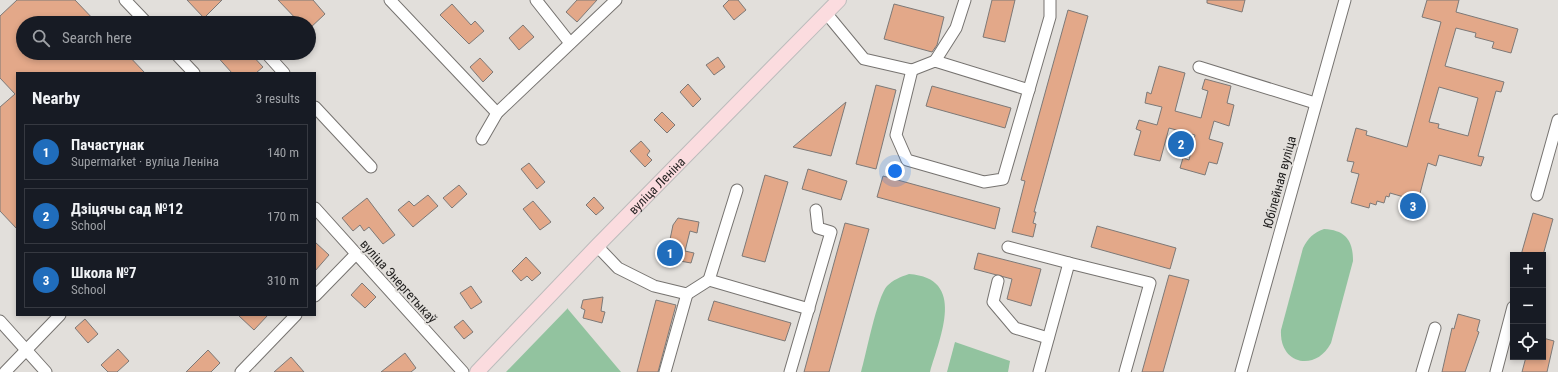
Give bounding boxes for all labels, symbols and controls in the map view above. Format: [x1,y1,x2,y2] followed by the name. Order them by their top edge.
[16,16,316,60] search box
[30,27,52,49] icon: search
[62,29,132,47] text: Search here
[32,88,80,108] text: Nearby
[256,91,300,106] text: 3 results
[1168,129,1194,159] pin: 2
[1260,134,1299,230] street label: Юбілейная вуліца
[71,136,144,154] text: Пачастунак
[43,145,49,160] text: 1
[267,145,299,160] text: 140 m
[71,154,219,169] text: Supermarket · вуліца Леніна
[626,154,688,217] street label: вуліца Леніна
[885,161,905,181] your location
[1400,191,1426,221] pin: 3
[71,200,183,218] text: Дзіцячы сад №12
[43,209,49,224] text: 2
[267,209,299,224] text: 170 m
[71,218,106,233] text: School
[357,237,440,327] street label: вуліца Энергетыкаў
[657,238,683,268] pin: 1
[1510,252,1546,360] map controls
[1510,252,1546,288] button: +
[71,264,137,282] text: Школа №7
[43,273,49,288] text: 3
[267,273,299,288] text: 310 m
[71,282,106,297] text: School
[1510,288,1546,324] button: −
[1510,324,1546,360] button: locate

